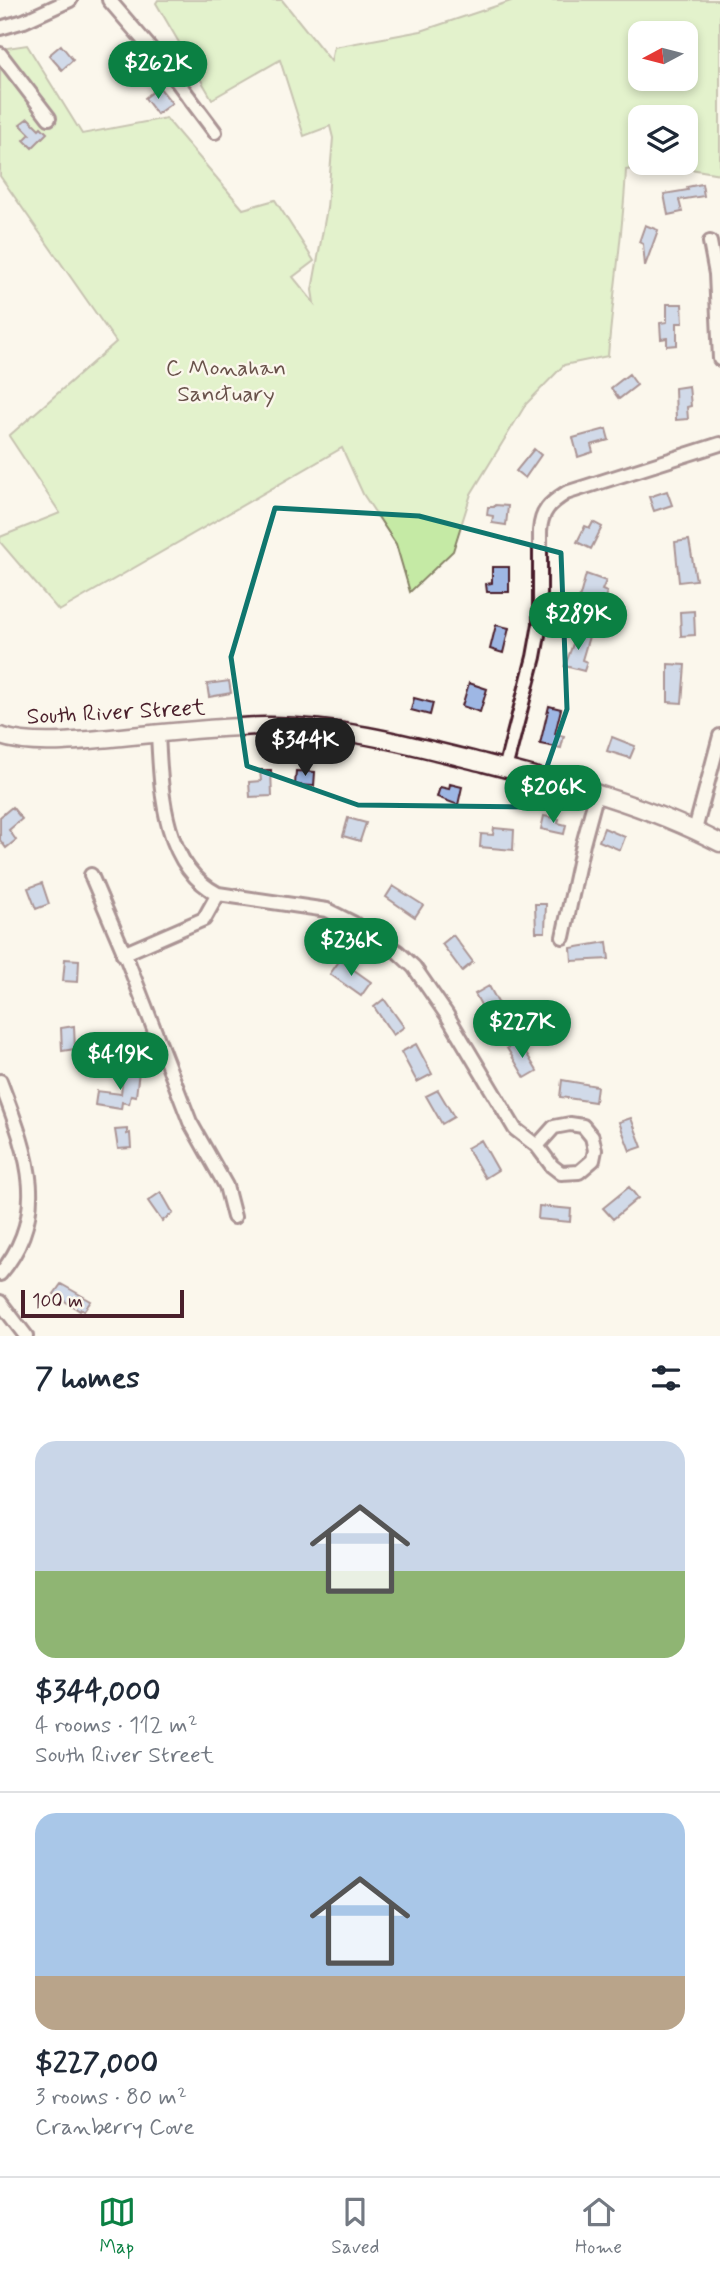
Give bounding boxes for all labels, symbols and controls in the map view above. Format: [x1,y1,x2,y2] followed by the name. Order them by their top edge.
[628,21,698,91] north arrow
[628,21,698,175] map controls
[109,42,207,101] pin: $262K
[124,49,192,79] text: $262K
[628,105,698,175] button: layers
[166,354,286,410] park label: C Monahan Sanctuary
[529,592,627,652] pin: $289K
[545,600,611,630] text: $289K
[26,693,207,733] street label: South River Street
[256,718,354,778] pin: $344K
[271,726,339,756] text: $344K
[504,766,602,825] pin: $206K
[520,773,586,803] text: $206K
[302,918,400,978] pin: $236K
[320,926,382,956] text: $236K
[473,1000,571,1060] pin: $227K
[489,1008,555,1038] text: $227K
[71,1032,169,1092] pin: $419K
[87,1040,153,1070] text: $419K
[21,1287,184,1319] scale bar
[32,1289,83,1314] text: 100 m
[35,1359,140,1398] text: 7 homes
[647,1359,685,1397] icon: filters
[297,1486,423,1612] icon: home
[35,1672,161,1711] text: $344,000
[35,1711,198,1741] text: 4 rooms · 112 m²
[35,1741,214,1771] text: South River Street
[297,1858,423,1984] icon: home
[35,2044,158,2083] text: $227,000
[35,2083,187,2113] text: 3 rooms · 80 m²
[35,2113,195,2143] text: Cranberry Cove
[98,2193,136,2260] tab: Map
[331,2193,379,2260] tab: Saved
[575,2193,622,2260] tab: Home

